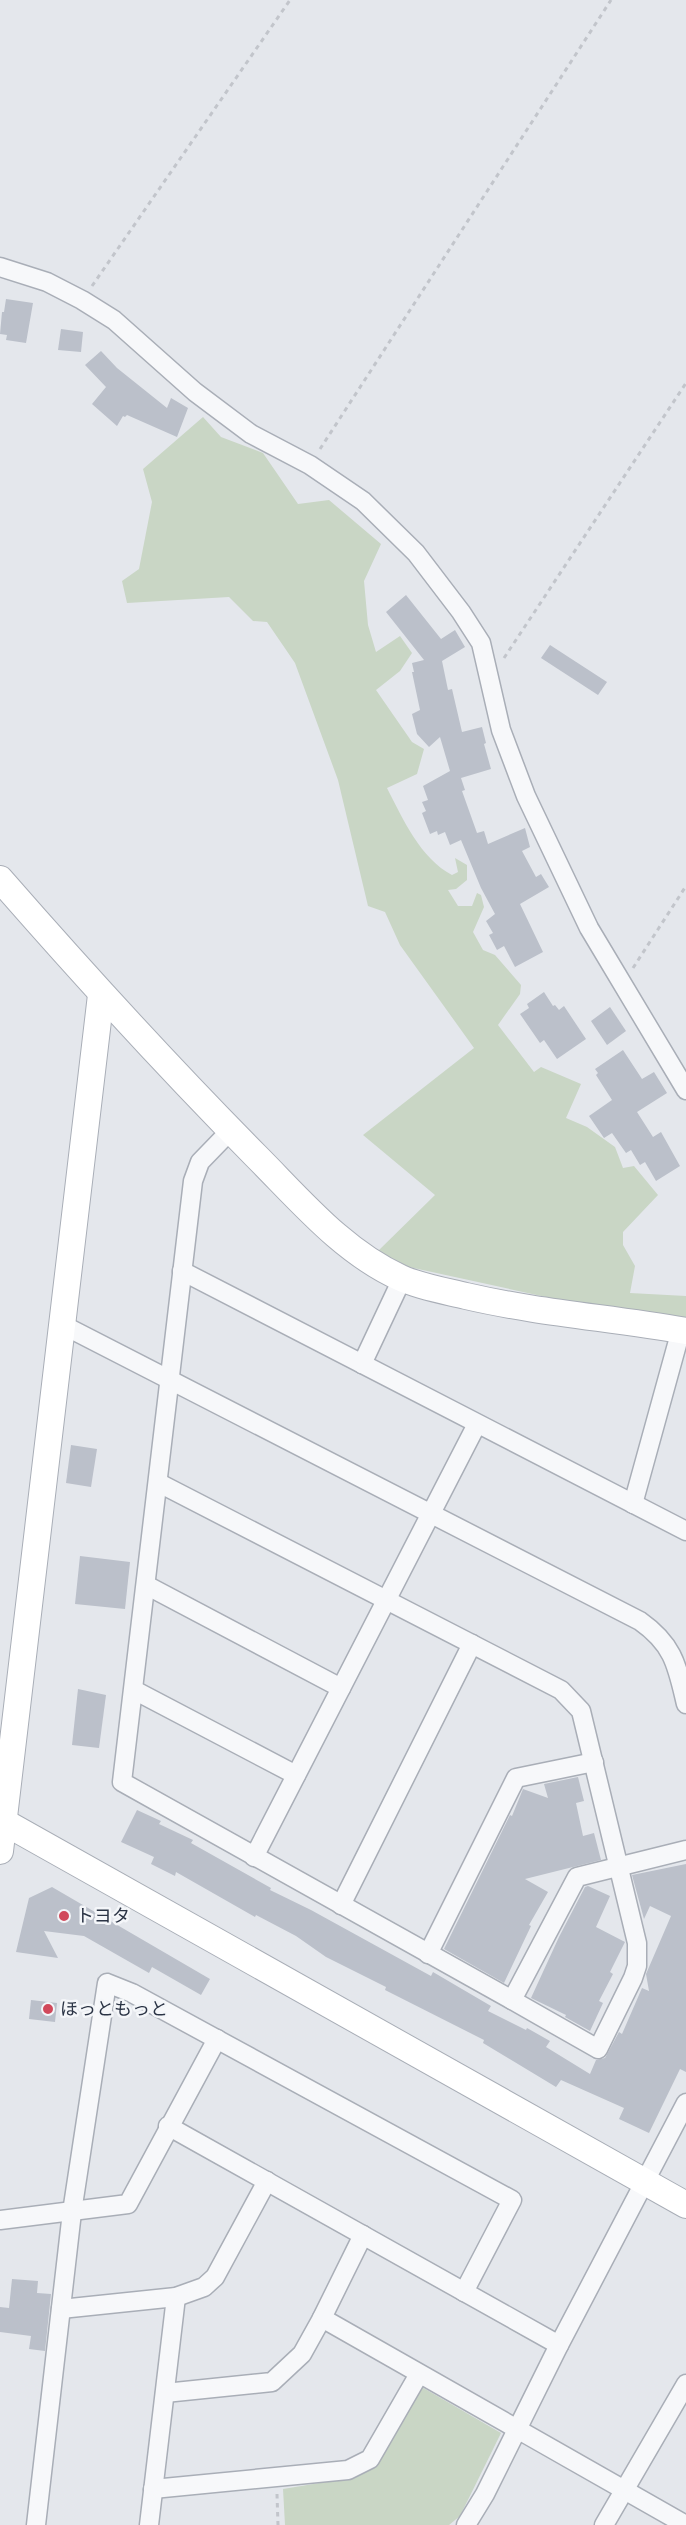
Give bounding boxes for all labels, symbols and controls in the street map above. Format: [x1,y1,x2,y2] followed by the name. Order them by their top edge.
[76,1905,130,1926] place label: トヨタ
[57,1909,71,1923] marker: トヨタ
[60,1998,168,2019] place label: ほっともっと
[41,2002,55,2016] marker: ほっともっと

